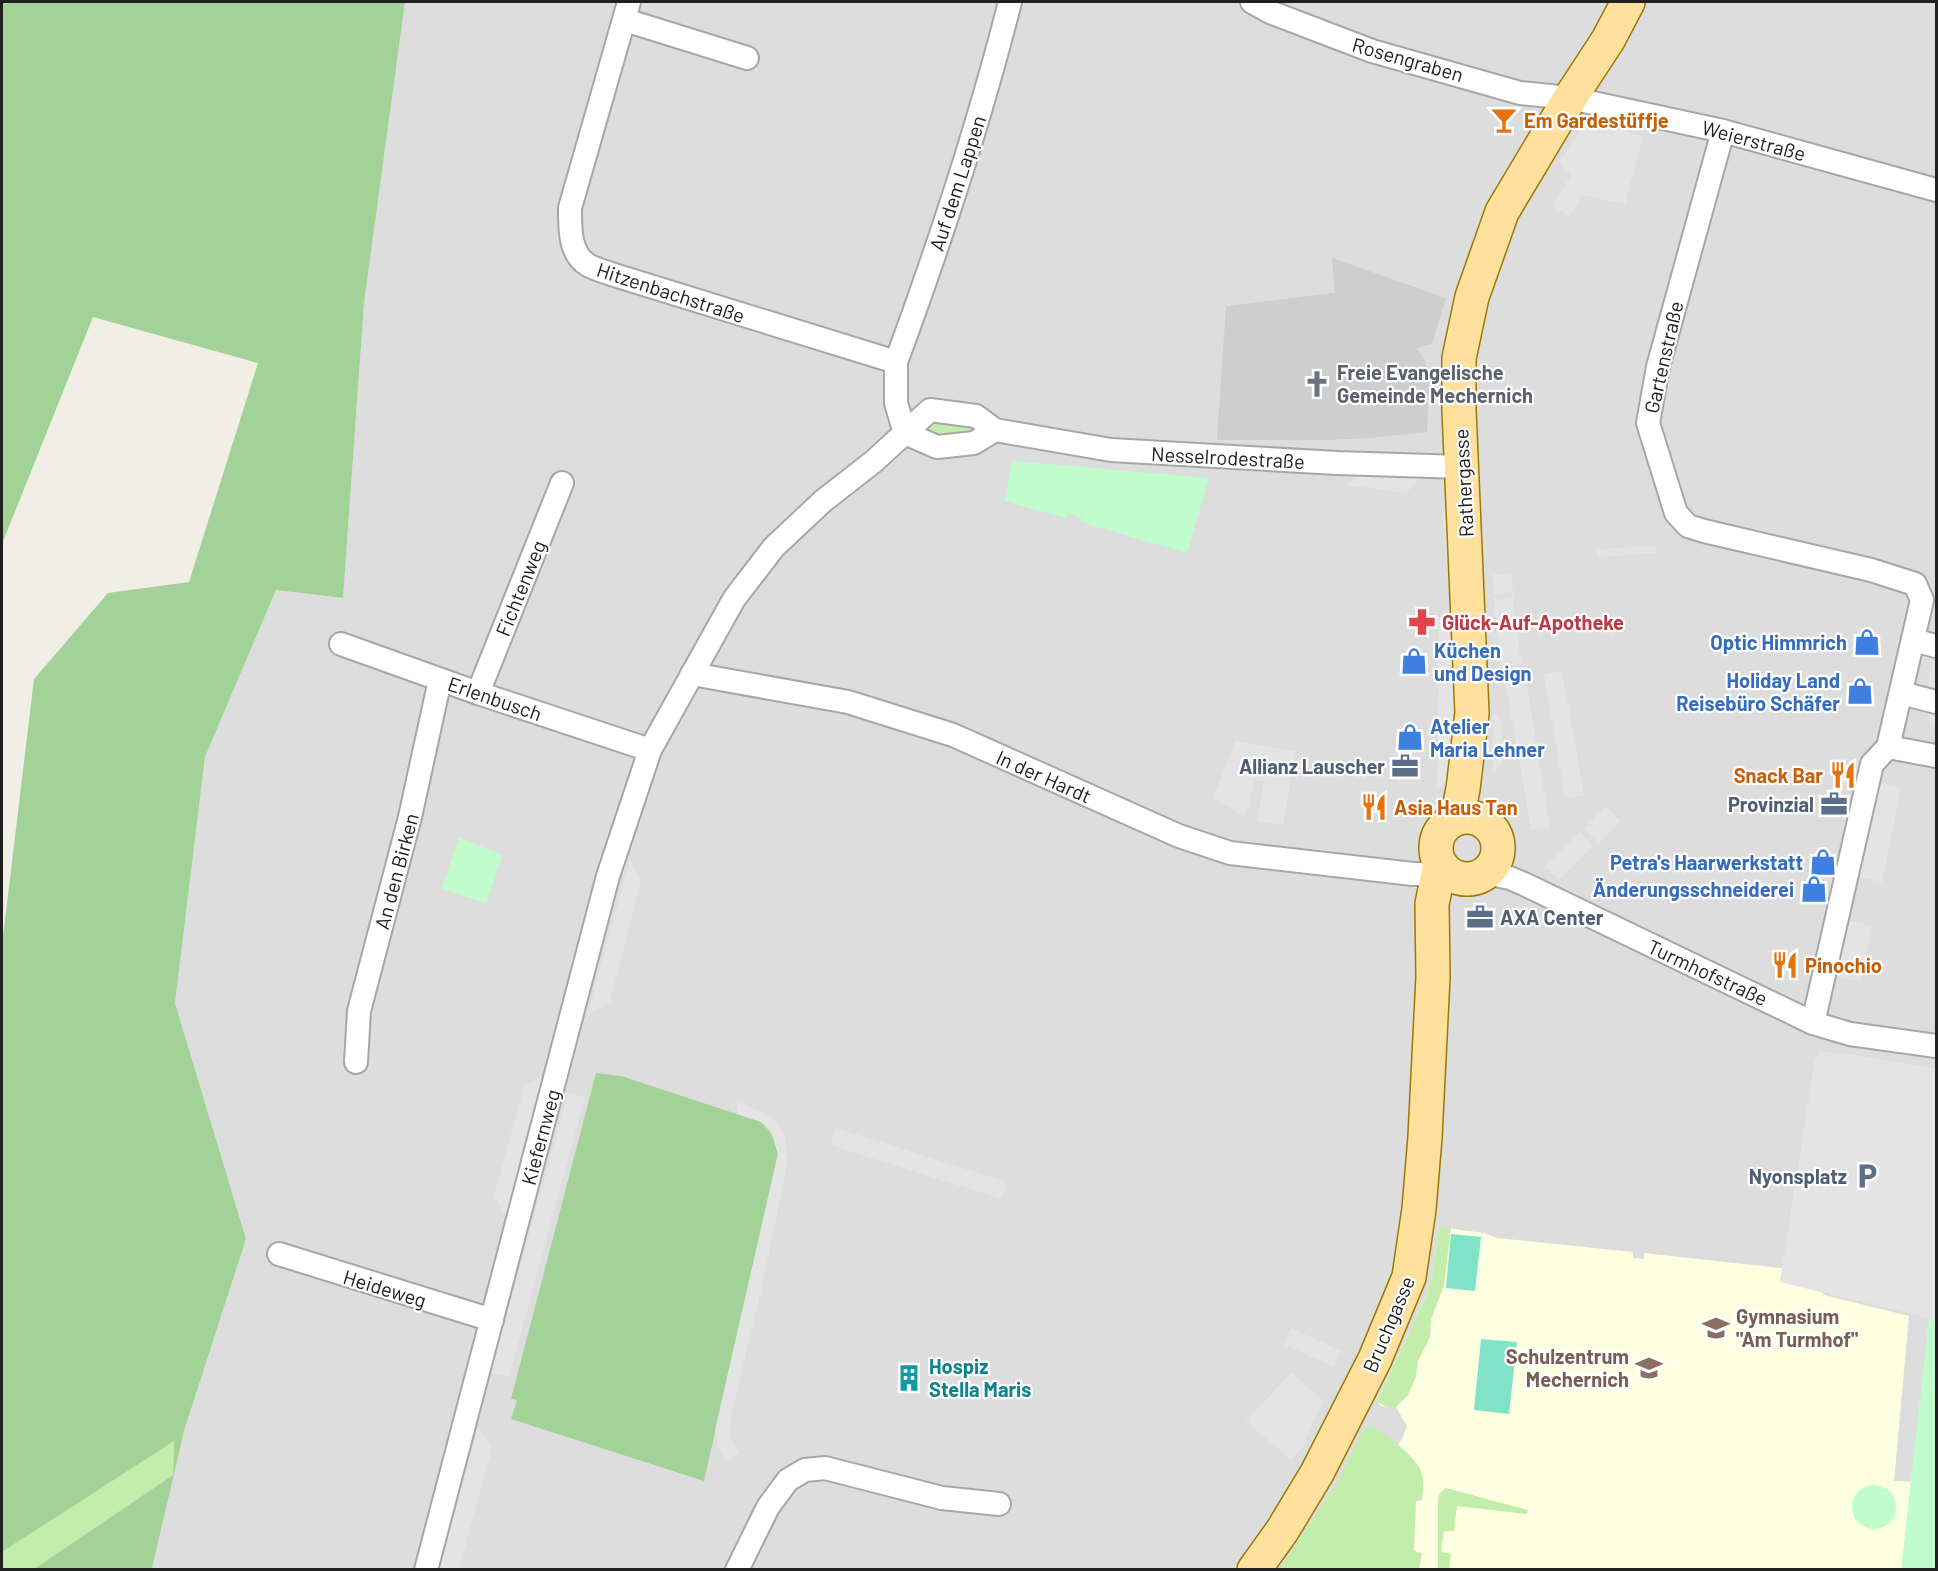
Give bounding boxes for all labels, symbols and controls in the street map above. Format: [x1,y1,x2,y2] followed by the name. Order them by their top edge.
[1350,32,1466,86] street label: Rosengraben
[1489,105,1519,135] bar icon: Em Gardestüffje
[1524,108,1669,132] place label: Em Gardestüffje
[924,112,990,254] street label: Auf dem Lappen
[1700,115,1808,165] street label: Weierstraße
[594,257,748,327] street label: Hitzenbachstraße
[1638,299,1688,415] street label: Gartenstraße
[1337,360,1533,407] place label: Freie Evangelische Gemeinde Mechernich
[1302,369,1332,399] church icon: Freie Evangelische Gemeinde Mechernich
[1448,428,1478,538] street label: Rathergasse
[1151,441,1305,473] street label: Nesselrodestraße
[490,537,550,639] street label: Fichtenweg
[1407,607,1437,637] pharmacy icon: Glück-Auf-Apotheke
[1442,610,1624,634] place label: Glück-Auf-Apotheke
[1852,627,1882,657] shop icon: Optic Himmrich
[1710,630,1847,654] place label: Optic Himmrich
[1434,638,1531,685] place label: Küchen und Design
[1399,646,1429,676] shop icon: Küchen und Design
[1676,668,1840,715] place label: Holiday Land Reisebüro Schäfer
[445,671,545,725] street label: Erlenbusch
[1845,676,1875,706] shop icon: Holiday Land Reisebüro Schäfer
[1430,714,1545,761] place label: Atelier Maria Lehner
[1395,722,1425,752] shop icon: Atelier Maria Lehner
[993,744,1095,808] street label: In der Hardt
[1390,751,1420,781] office icon: Allianz Lauscher
[1239,754,1385,778] place label: Allianz Lauscher
[1828,760,1858,790] restaurant icon: Snack Bar
[1734,763,1823,787] place label: Snack Bar
[1819,789,1849,819] office icon: Provinzial
[1359,792,1389,822] restaurant icon: Asia Haus Tan
[1728,792,1814,816] place label: Provinzial
[1394,795,1518,819] place label: Asia Haus Tan
[369,810,423,932] street label: An den Birken
[1808,847,1838,877] shop icon: Petra's Haarwerkstatt
[1610,850,1803,874] place label: Petra's Haarwerkstatt
[1799,874,1829,904] shop icon: Änderungsschneiderei
[1593,877,1794,901] place label: Änderungsschneiderei
[1465,902,1495,932] office icon: AXA Center
[1500,905,1604,929] place label: AXA Center
[1644,934,1772,1010] street label: Turmhofstraße
[1770,950,1800,980] restaurant icon: Pinochio
[1805,953,1882,977] place label: Pinochio
[516,1087,564,1187] street label: Kiefernweg
[1852,1161,1882,1191] parking icon: Nyonsplatz
[1749,1164,1847,1188] place label: Nyonsplatz
[341,1264,429,1312] street label: Heideweg
[1357,1272,1419,1376] street label: Bruchgasse
[1736,1304,1858,1351] place label: Gymnasium "Am Turmhof"
[1701,1313,1731,1343] school or university icon: Gymnasium "Am Turmhof"
[1506,1344,1629,1391] place label: Schulzentrum Mechernich
[1634,1353,1664,1383] school or university icon: Schulzentrum Mechernich
[929,1354,1031,1401] place label: Hospiz Stella Maris
[894,1363,924,1393] building icon: Hospiz Stella Maris

